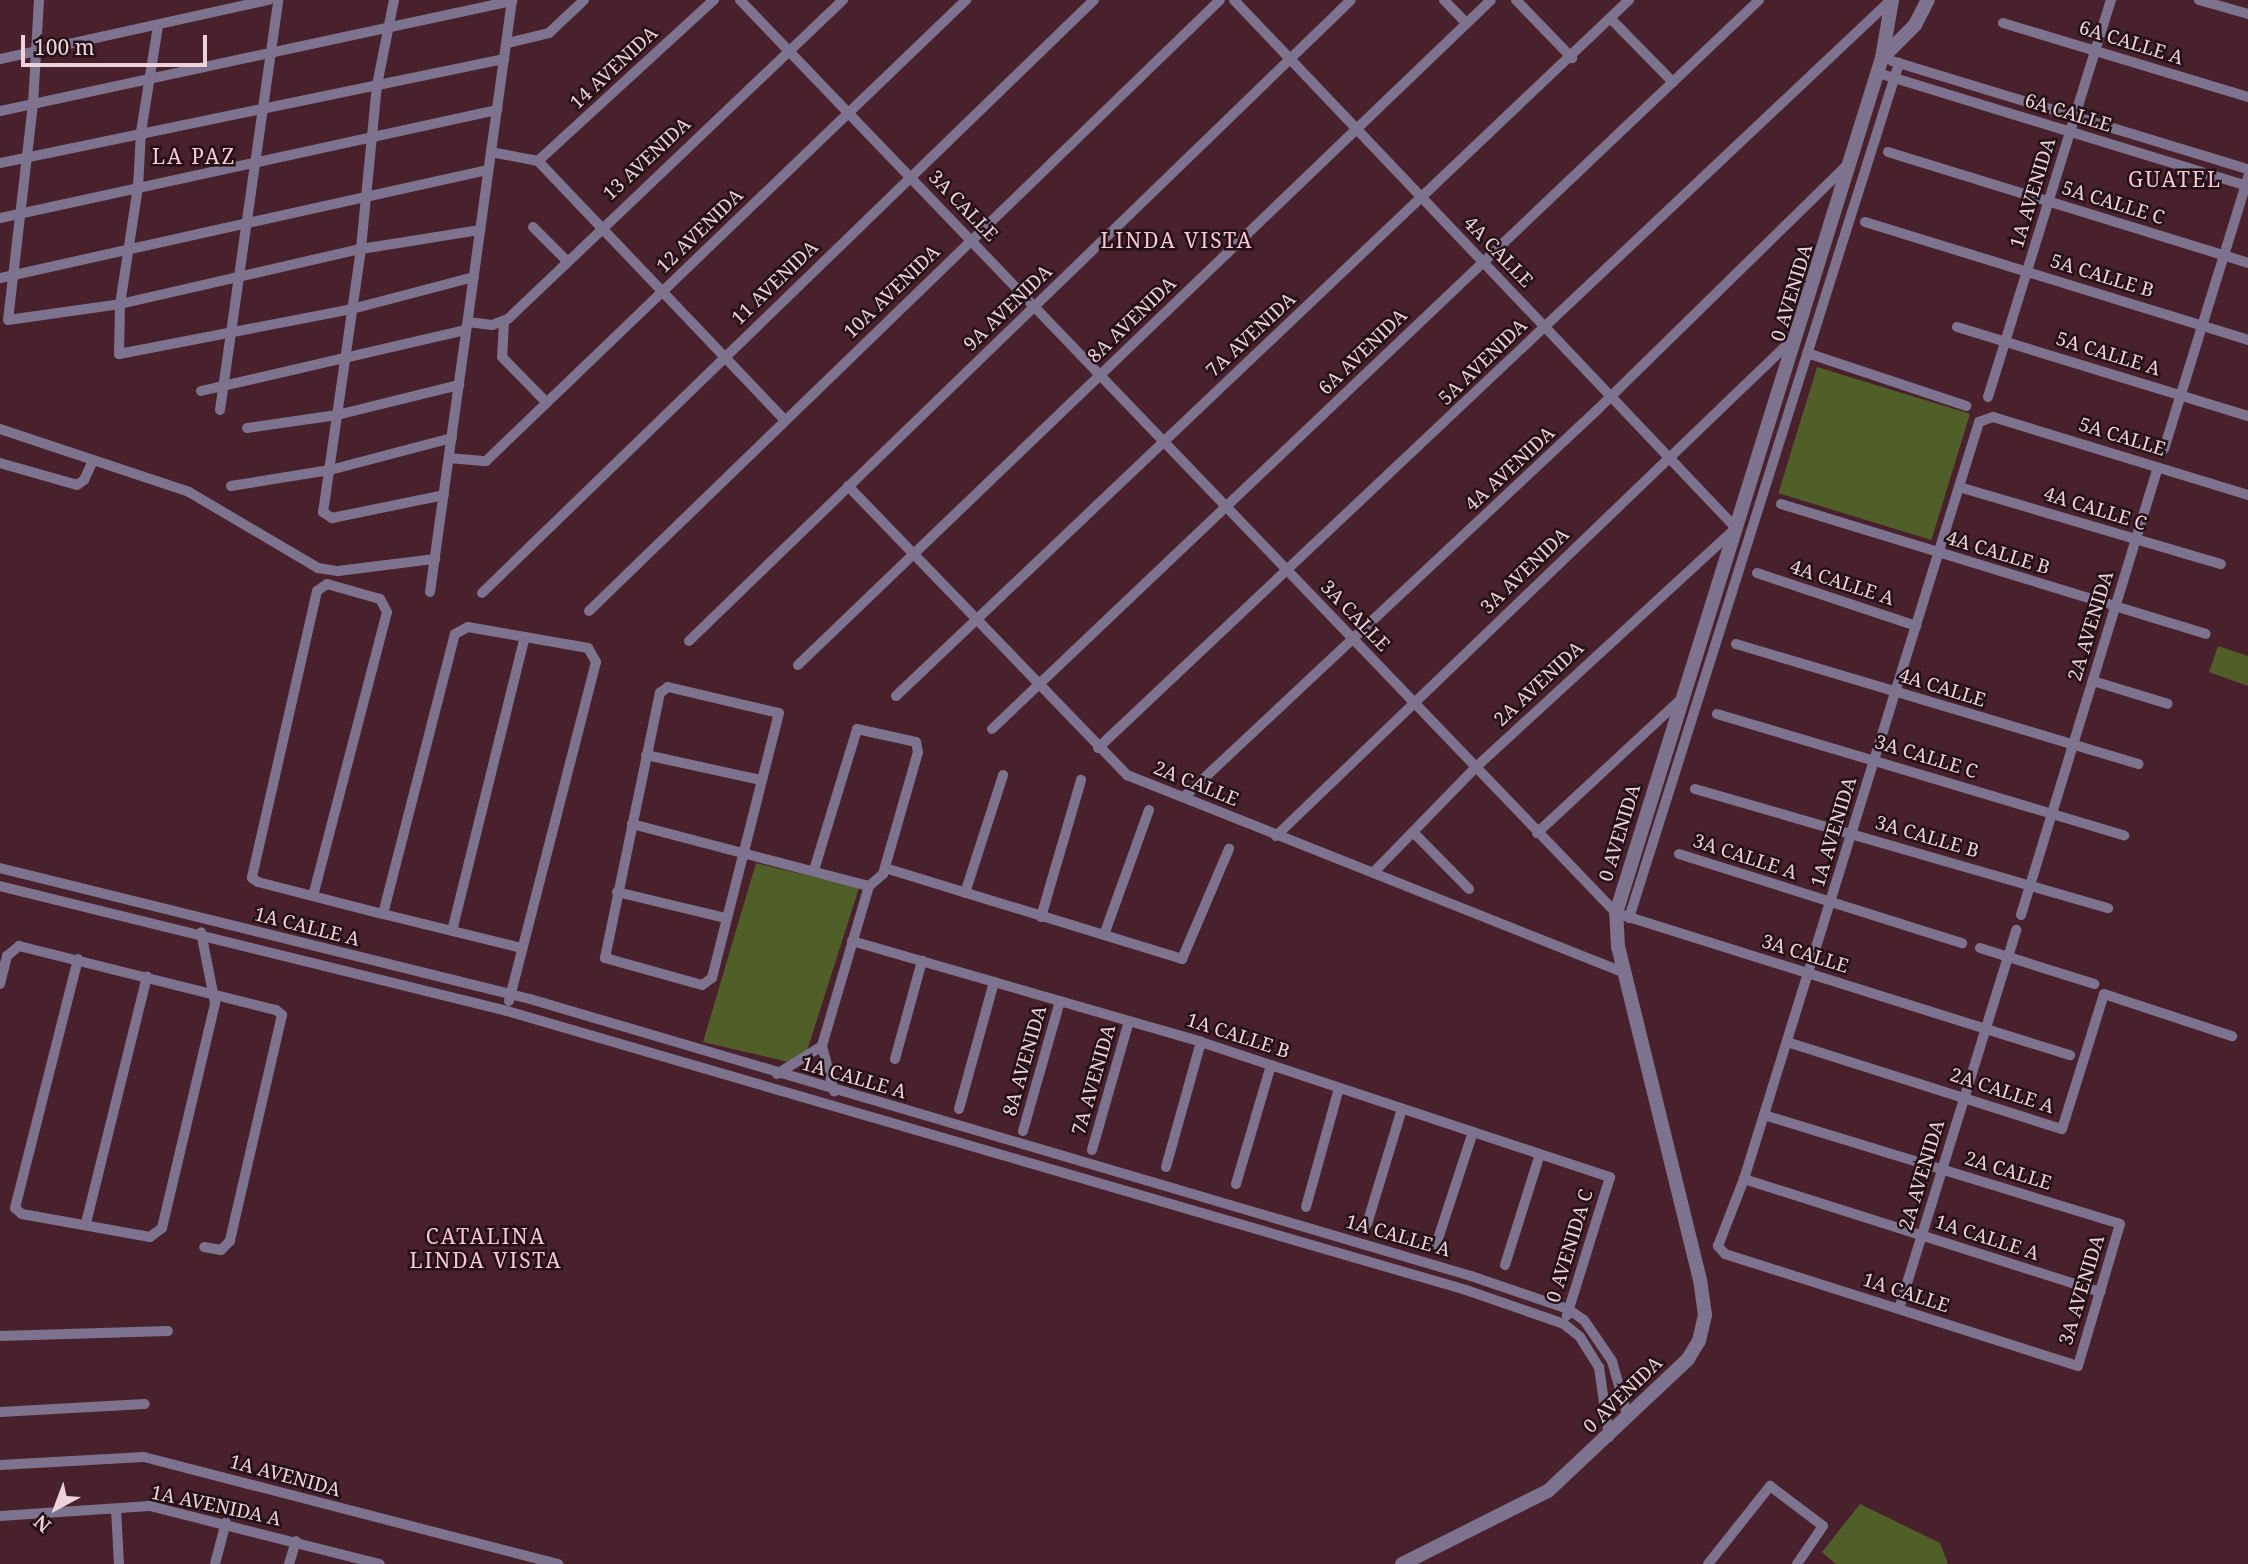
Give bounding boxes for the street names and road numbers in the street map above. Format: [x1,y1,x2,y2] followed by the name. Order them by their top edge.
[2076,16,2186,70] street label: 6A CALLE A
[566,22,662,114] street label: 14 AVENIDA
[2022,89,2114,137] street label: 6A CALLE
[599,113,695,205] street label: 13 AVENIDA
[2005,135,2061,251] street label: 1A AVENIDA
[924,166,1002,246] street label: 3A CALLE
[2059,177,2167,229] street label: 5A CALLE C
[652,184,748,278] street label: 12 AVENIDA
[1459,212,1537,292] street label: 4A CALLE
[727,236,823,330] street label: 11 AVENIDA
[839,241,945,343] street label: 10A AVENIDA
[1766,242,1818,344] street label: 0 AVENIDA
[2048,249,2156,303] street label: 5A CALLE B
[959,260,1057,356] street label: 9A AVENIDA
[1083,272,1181,368] street label: 8A AVENIDA
[1202,288,1300,382] street label: 7A AVENIDA
[1314,304,1412,400] street label: 6A AVENIDA
[1434,314,1532,410] street label: 5A AVENIDA
[2053,327,2163,381] street label: 5A CALLE A
[2076,413,2168,461] street label: 5A CALLE
[1461,422,1559,516] street label: 4A AVENIDA
[2041,483,2149,535] street label: 4A CALLE C
[1476,523,1574,619] street label: 3A AVENIDA
[1944,526,2052,580] street label: 4A CALLE B
[1787,555,1897,611] street label: 4A CALLE A
[2063,568,2119,684] street label: 2A AVENIDA
[1316,576,1394,656] street label: 3A CALLE
[1490,637,1588,731] street label: 2A AVENIDA
[1896,664,1988,712] street label: 4A CALLE
[1872,731,1980,783] street label: 3A CALLE C
[1150,757,1242,811] street label: 2A CALLE
[1806,774,1862,890] street label: 1A AVENIDA
[1594,782,1646,884] street label: 0 AVENIDA
[1872,811,1982,863] street label: 3A CALLE B
[1690,829,1800,885] street label: 3A CALLE A
[252,903,362,951] street label: 1A CALLE A
[1759,930,1851,978] street label: 3A CALLE
[998,1003,1052,1119] street label: 8A AVENIDA
[1184,1009,1292,1063] street label: 1A CALLE B
[1067,1022,1121,1138] street label: 7A AVENIDA
[799,1052,909,1104] street label: 1A CALLE A
[1947,1063,2057,1119] street label: 2A CALLE A
[1894,1117,1950,1233] street label: 2A AVENIDA
[1962,1147,2054,1195] street label: 2A CALLE
[1542,1187,1598,1305] street label: 0 AVENIDA C
[1343,1210,1453,1262] street label: 1A CALLE A
[1932,1210,2042,1266] street label: 1A CALLE A
[2054,1232,2110,1348] street label: 3A AVENIDA
[1860,1268,1952,1318] street label: 1A CALLE
[1579,1352,1667,1438] street label: 0 AVENIDA
[227,1450,343,1502] street label: 1A AVENIDA
[149,1481,283,1531] street label: 1A AVENIDA A

